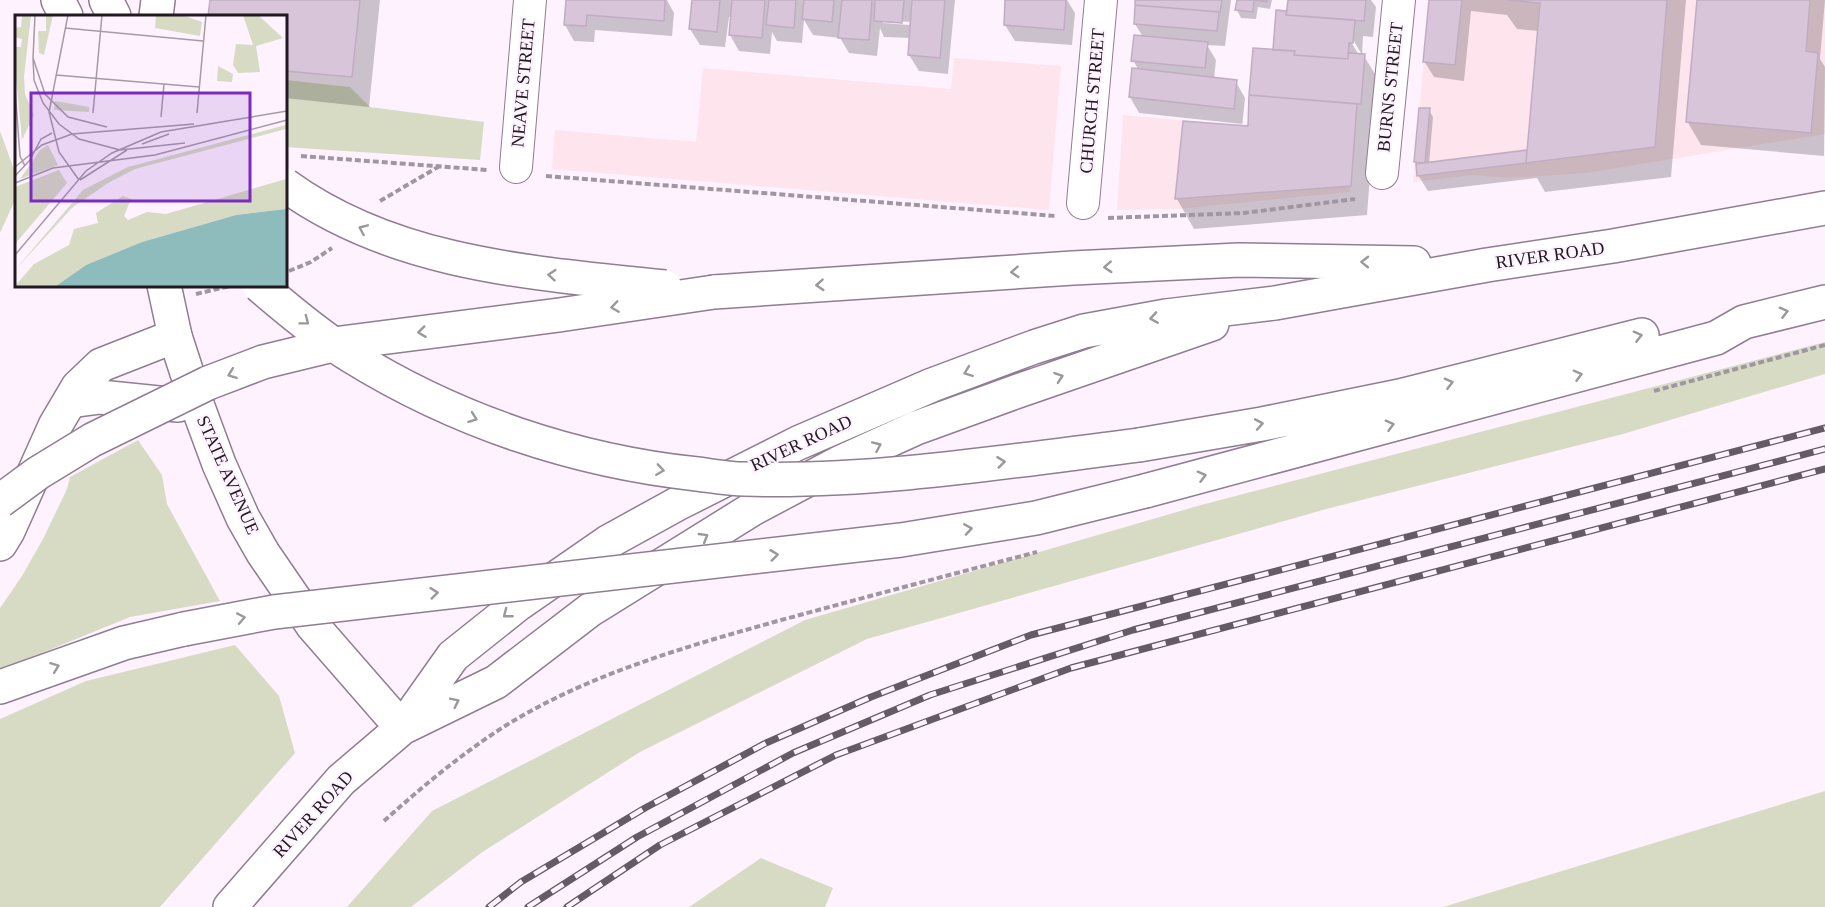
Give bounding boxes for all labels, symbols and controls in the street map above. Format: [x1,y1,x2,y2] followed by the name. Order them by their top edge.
[15,15,286,286] inset map
[507,18,539,148] street label: NEAVE STREET
[1373,21,1407,153] street label: BURNS STREET
[1076,28,1108,174] street label: CHURCH STREET
[358,224,369,236] one-way arrow
[1494,237,1606,273] street label: RIVER ROAD
[1361,256,1370,269] one-way arrow
[1103,260,1112,273] one-way arrow
[1010,265,1020,278] one-way arrow
[547,269,556,282] one-way arrow
[816,278,825,291] one-way arrow
[610,300,620,312] one-way arrow
[1779,307,1789,320] one-way arrow
[1150,311,1160,324] one-way arrow
[298,314,309,325] one-way arrow
[417,325,426,338] one-way arrow
[1633,330,1643,343] one-way arrow
[963,365,974,377] one-way arrow
[227,367,238,379] one-way arrow
[1572,370,1583,382] one-way arrow
[1053,371,1064,384] one-way arrow
[1444,378,1454,391] one-way arrow
[467,411,478,423] one-way arrow
[747,411,855,475] street label: RIVER ROAD
[193,413,263,537] street label: STATE AVENUE
[1253,418,1263,431] one-way arrow
[1385,420,1395,433] one-way arrow
[870,441,881,453] one-way arrow
[997,456,1006,469] one-way arrow
[656,463,665,475] one-way arrow
[1196,471,1206,483] one-way arrow
[963,524,972,536] one-way arrow
[698,534,709,545] one-way arrow
[770,550,779,562] one-way arrow
[430,587,439,600] one-way arrow
[503,606,514,617] one-way arrow
[236,612,246,625] one-way arrow
[49,661,60,674] one-way arrow
[448,698,459,710] one-way arrow
[269,767,357,861] street label: RIVER ROAD

